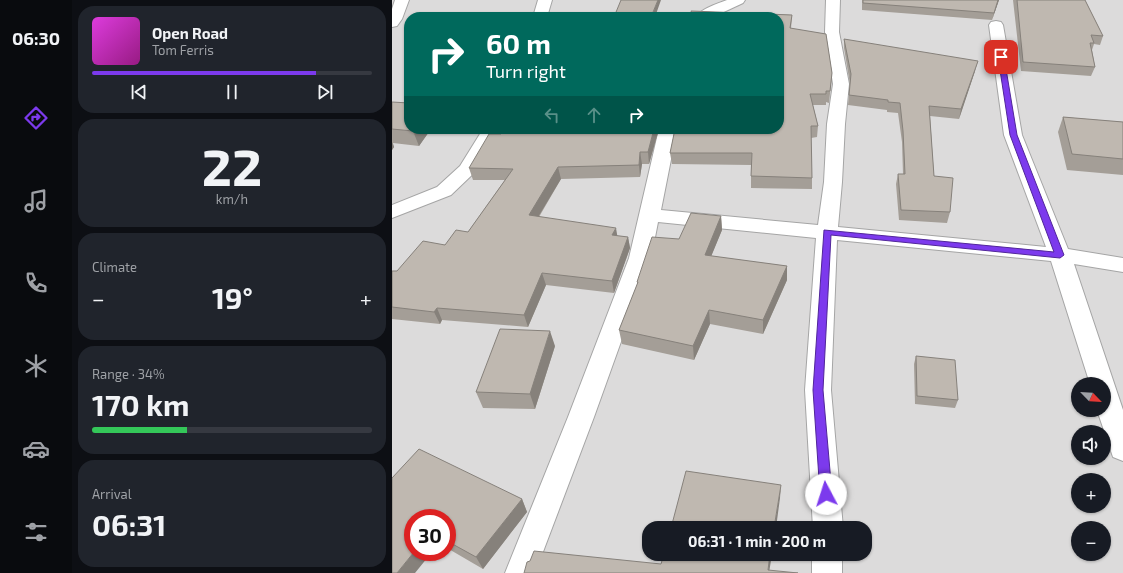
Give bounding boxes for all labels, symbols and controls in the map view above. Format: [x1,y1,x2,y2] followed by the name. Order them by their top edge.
[152,24,228,42] text: Open Road
[486,26,551,60] text: 60 m
[12,27,60,49] text: 06:30
[420,28,472,80] icon: right
[984,40,1018,74] pin
[152,42,214,58] text: Tom Ferris
[990,46,1012,68] icon: arrive
[486,60,566,82] text: Turn right
[128,81,150,103] icon: previous
[221,81,243,103] icon: pause
[314,81,336,103] icon: next
[22,104,50,132] icon: directions
[541,104,563,126] icon: left
[583,104,605,126] icon: ahead
[625,104,647,126] icon: right
[202,134,262,196] text: 22
[22,187,50,215] icon: music
[216,191,248,207] text: km/h
[92,259,137,275] text: Climate
[22,269,50,297] icon: phone
[212,279,253,315] text: 19°
[92,285,105,311] text: −
[360,285,372,311] text: +
[22,352,50,380] icon: climate
[92,366,165,382] text: Range · 34%
[1071,377,1111,417] north arrow
[1071,377,1111,561] map controls
[92,386,189,422] text: 170 km
[1071,425,1111,465] button: sound
[22,435,50,463] icon: car
[805,473,847,515] position arrow
[1071,473,1111,513] button: +
[92,486,132,502] text: Arrival
[92,506,166,542] text: 06:31
[404,509,456,561] speed limit sign: 30
[22,518,50,546] icon: filters
[1071,521,1111,561] button: −
[688,532,826,550] text: 06:31 · 1 min · 200 m

